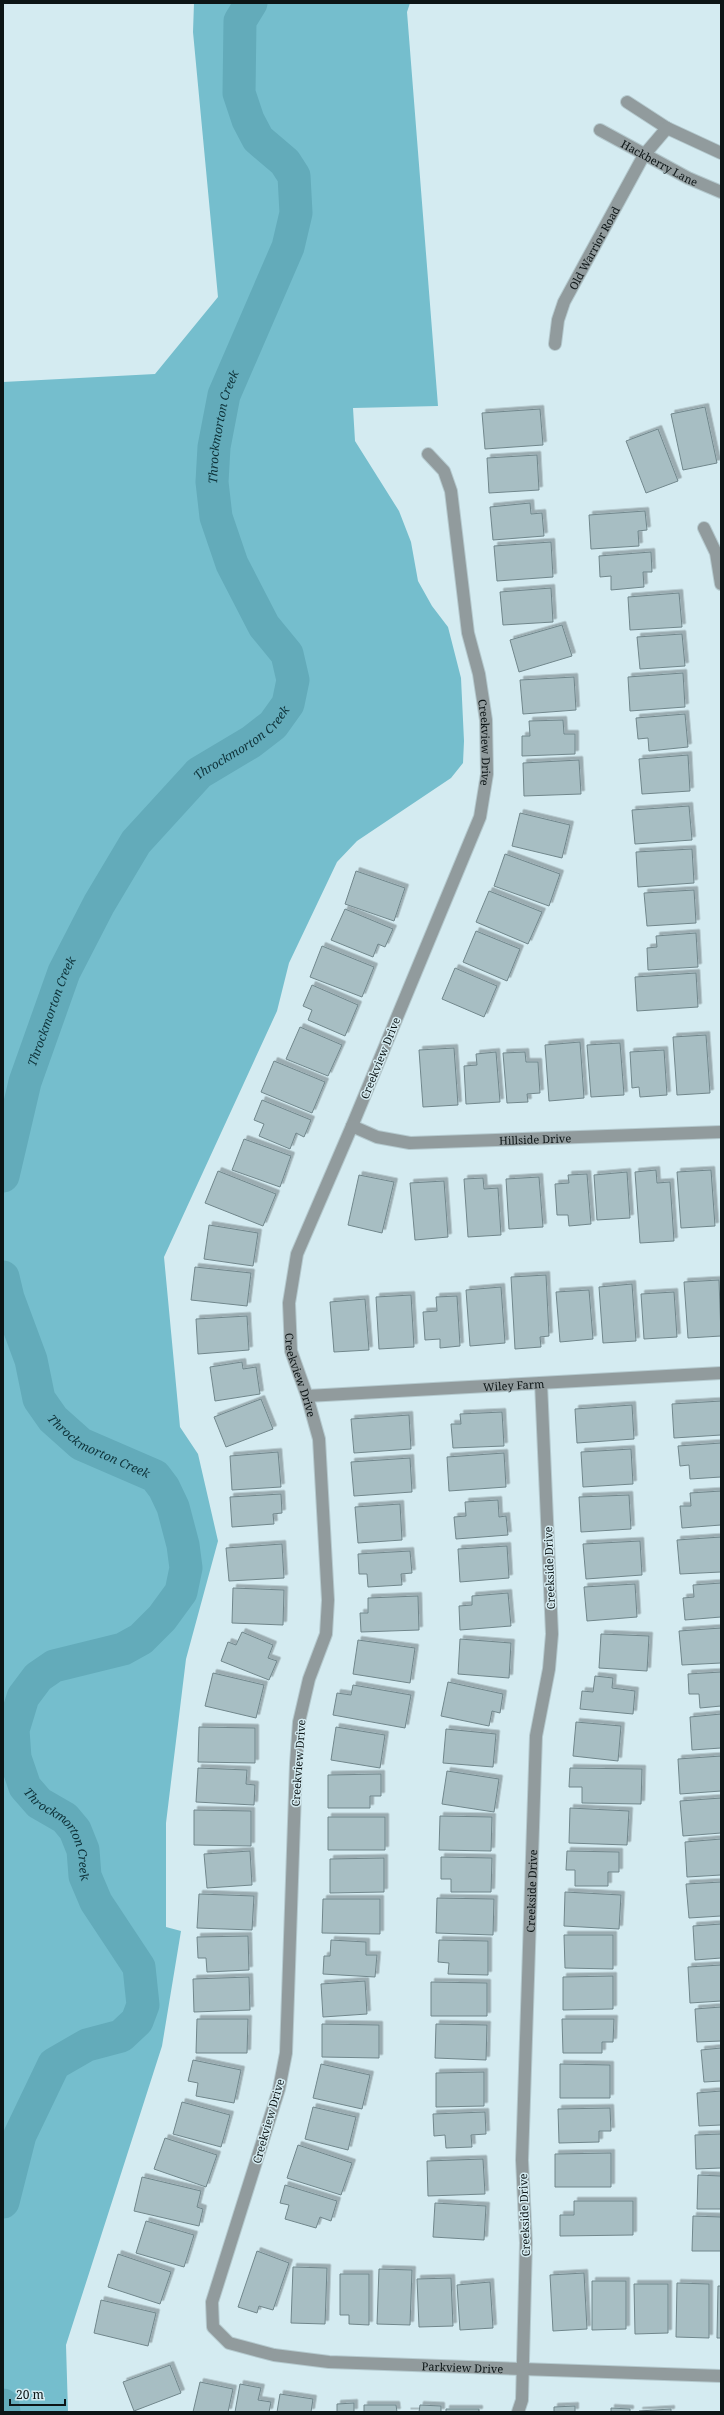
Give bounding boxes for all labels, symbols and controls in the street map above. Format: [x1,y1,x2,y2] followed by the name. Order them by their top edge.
[619,136,700,189] street label: Hackberry Lane
[565,203,623,292] street label: Old Warrior Road
[203,366,243,484] water label: Throckmorton Creek
[475,698,495,787] street label: Creekview Drive
[189,701,294,783] water label: Throckmorton Creek
[23,952,80,1068] water label: Throckmorton Creek
[357,1015,403,1101] street label: Creekview Drive
[499,1130,571,1147] street label: Hillside Drive
[283,1332,320,1419] street label: Creekview Drive
[483,1375,545,1394] street label: Wiley Farm
[44,1411,154,1482] water label: Throckmorton Creek
[540,1526,558,1610] street label: Creekside Drive
[287,1719,309,1807] street label: Creekview Drive
[20,1783,95,1884] water label: Throckmorton Creek
[522,1849,540,1933] street label: Creekside Drive
[249,2077,287,2165] street label: Creekview Drive
[515,2173,533,2257] street label: Creekside Drive
[421,2358,504,2376] street label: Parkview Drive
[10,2381,65,2407] scale bar
[16,2386,44,2403] text: 20 m

